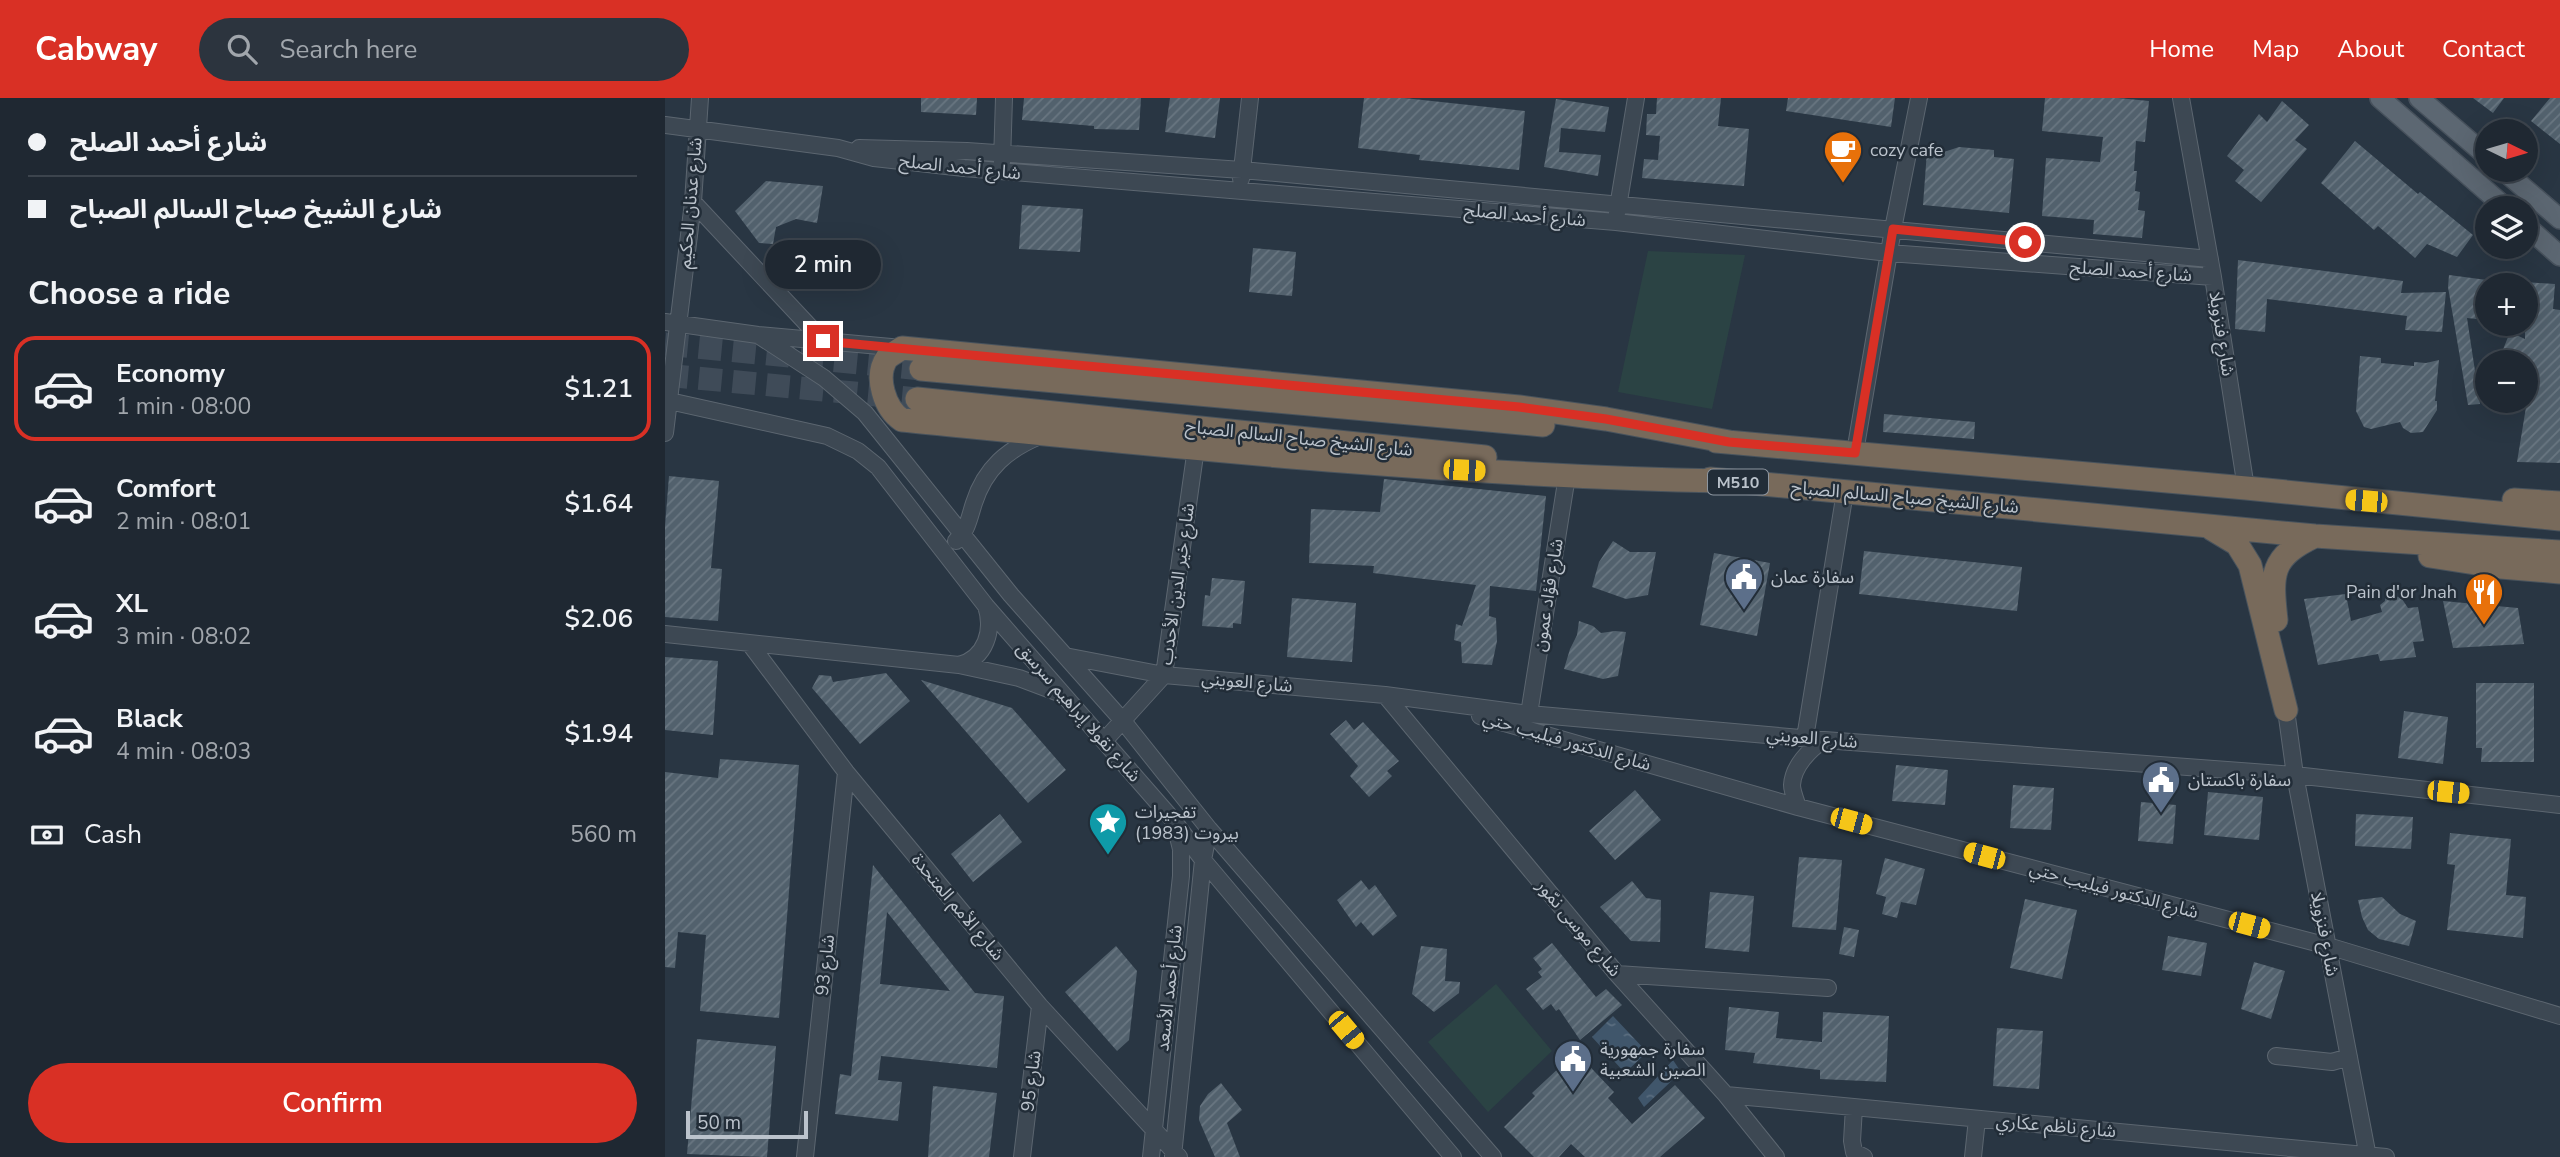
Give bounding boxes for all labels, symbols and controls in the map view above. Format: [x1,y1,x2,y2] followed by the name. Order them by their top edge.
[199,18,689,81] search box
[35,27,157,72] text: Cabway
[223,30,261,68] icon: search
[279,32,417,67] text: Search here
[2149,33,2214,65] text: Home
[2252,33,2299,65] text: Map
[2337,33,2404,65] text: About
[2442,33,2525,65] text: Contact
[2475,119,2537,182] north arrow
[2475,119,2538,413] map controls
[70,125,267,160] text: شارع أحمد الصلح
[1822,129,1864,184] cafe icon: cozy cafe
[672,136,710,270] street label: شارع عدنان الحكيم
[1870,138,1943,162] place label: cozy cafe
[898,149,1022,187] street label: شارع أحمد الصلح
[70,192,442,227] text: شارع الشيخ صباح السالم الصباح
[2475,196,2538,259] button: layers
[1463,198,1587,234] street label: شارع أحمد الصلح
[2009,226,2041,258] route start
[765,240,881,288] callout: 2 min
[794,249,852,280] text: 2 min
[2069,255,2193,289] street label: شارع أحمد الصلح
[28,272,230,315] text: Choose a ride
[2475,273,2538,336] button: +
[2202,290,2241,378] street label: شارع فنزويلا
[807,325,839,357] route end
[2475,350,2538,413] button: −
[116,356,225,391] text: Economy
[32,357,95,420] icon: car
[564,371,633,406] text: $1.21
[116,391,251,422] text: 1 min · 08:00
[1184,414,1414,464] street label: شارع الشيخ صباح السالم الصباح
[1443,458,1486,482] car
[1708,470,1768,494] road number: M510
[116,471,216,506] text: Comfort
[32,472,95,535] icon: car
[1790,475,2020,521] street label: شارع الشيخ صباح السالم الصباح
[564,486,633,521] text: $1.64
[2345,489,2388,513] car
[1154,501,1202,667] street label: شارع خير الدين الأحدب
[116,506,251,537] text: 2 min · 08:01
[1527,537,1571,654] street label: شارع فؤاد عمون
[1723,556,1765,611] public building icon: سفارة عمان
[1771,565,1854,589] place label: سفارة عمان
[2463,571,2505,626] restaurant icon: Pain d'or Jnah
[2346,580,2457,604] place label: Pain d'or Jnah
[116,586,148,621] text: XL
[32,587,95,650] icon: car
[564,601,633,636] text: $2.06
[116,621,251,652] text: 3 min · 08:02
[1010,637,1147,788] street label: شارع نقولا إبراهيم سرسق
[1200,666,1294,700] street label: شارع العويني
[116,701,183,736] text: Black
[32,702,95,765] icon: car
[1480,706,1654,778] street label: شارع الدكتور فيليب حتي
[564,716,633,751] text: $1.94
[1765,722,1859,756] street label: شارع العويني
[116,736,251,767] text: 4 min · 08:03
[2140,759,2182,814] public building icon: سفارة باكستان
[2188,768,2291,792] place label: سفارة باكستان
[2427,779,2470,805] car
[1135,800,1239,845] place label: تفجيرات بيروت (1983)
[1087,801,1129,856] place icon: تفجيرات بيروت (1983)
[1828,805,1875,837] car
[28,816,66,854] icon: cash
[84,817,142,852] text: Cash
[570,819,637,850] text: 560 m
[1961,840,2008,872] car
[905,848,1010,967] street label: شارع الأمم المتحدة
[2026,856,2201,926] street label: شارع الدكتور فيليب حتي
[1529,874,1627,983] street label: شارع موسى نمّور
[2303,890,2345,979] street label: شارع فنزويلا
[2226,909,2273,941] car
[1150,924,1190,1053] street label: شارع أحمد الأسعد
[810,933,842,997] street label: شارع 93
[1325,1007,1368,1053] car
[1600,1037,1706,1082] place label: سفارة جمهورية الصين الشعبية
[1552,1038,1594,1093] public building icon: سفارة جمهورية الصين الشعبية
[1015,1049,1049,1113] street label: شارع 95
[28,1063,637,1143] button: Confirm
[686,1108,809,1140] scale bar
[1995,1109,2117,1145] street label: شارع ناظم عكاري
[697,1110,741,1136] text: 50 m

